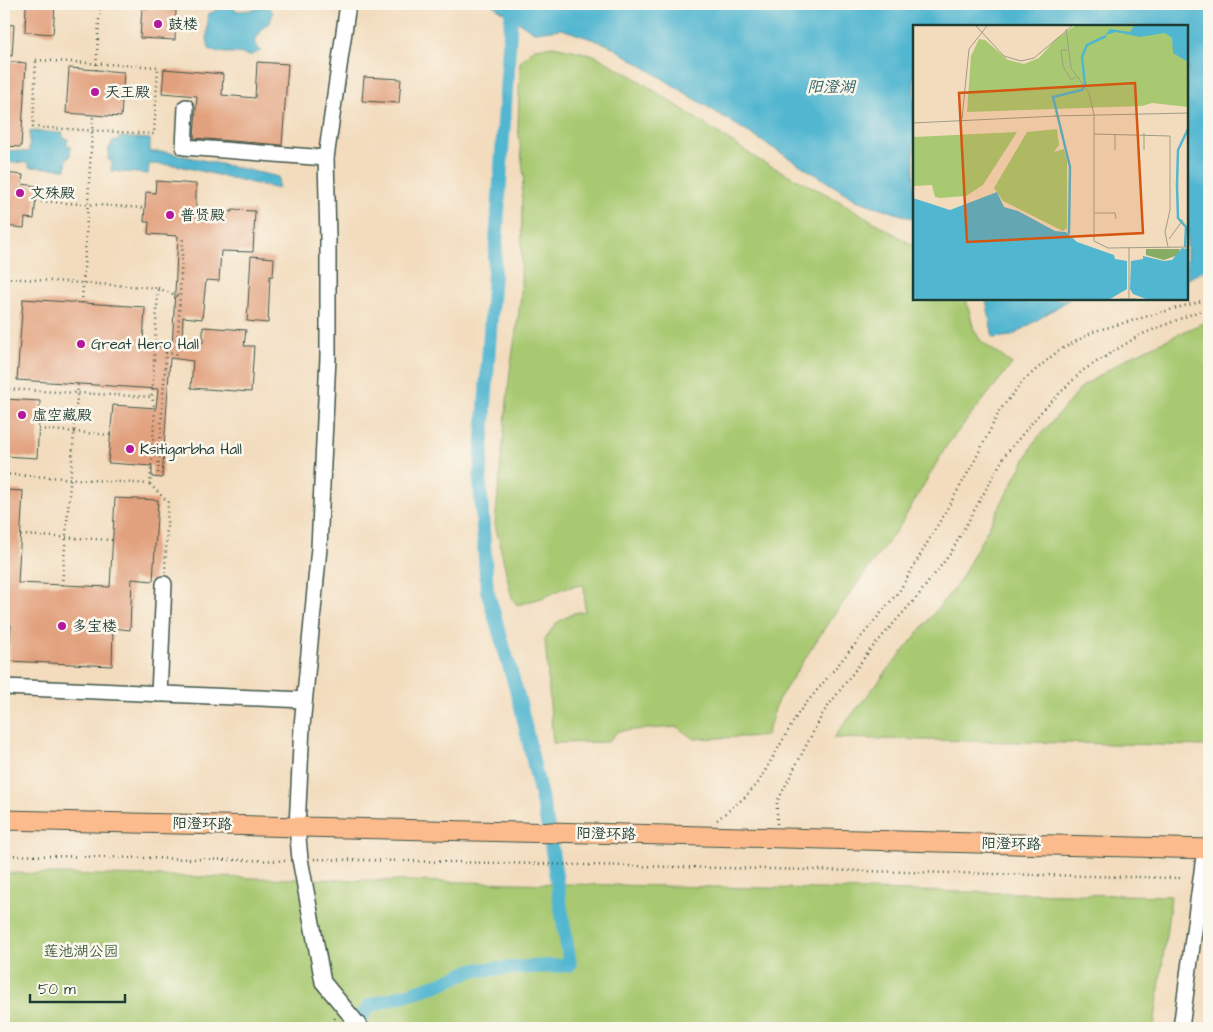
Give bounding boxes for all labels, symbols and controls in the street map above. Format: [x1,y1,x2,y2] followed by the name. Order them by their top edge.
[168,14,198,35] place label: 鼓楼
[152,18,164,30] marker: 鼓楼
[913,25,1188,300] inset map
[807,76,857,98] water label: 阳澄湖
[105,82,150,103] place label: 天王殿
[89,86,101,98] marker: 天王殿
[30,183,75,204] place label: 文殊殿
[14,187,26,199] marker: 文殊殿
[180,205,225,226] place label: 普贤殿
[164,209,176,221] marker: 普贤殿
[91,334,199,355] place label: Great Hero Hall
[75,338,87,350] marker: Great Hero Hall
[32,405,92,426] place label: 虚空藏殿
[16,409,28,421] marker: 虚空藏殿
[140,439,242,461] place label: Ksitigarbha Hall
[124,443,136,455] marker: Ksitigarbha Hall
[72,616,117,637] place label: 多宝楼
[56,620,68,632] marker: 多宝楼
[172,813,232,835] street label: 阳澄环路
[576,823,636,845] street label: 阳澄环路
[981,833,1041,855] street label: 阳澄环路
[43,941,119,962] park label: 莲池湖公园
[30,972,125,1004] scale bar
[38,979,76,1000] text: 50 m

